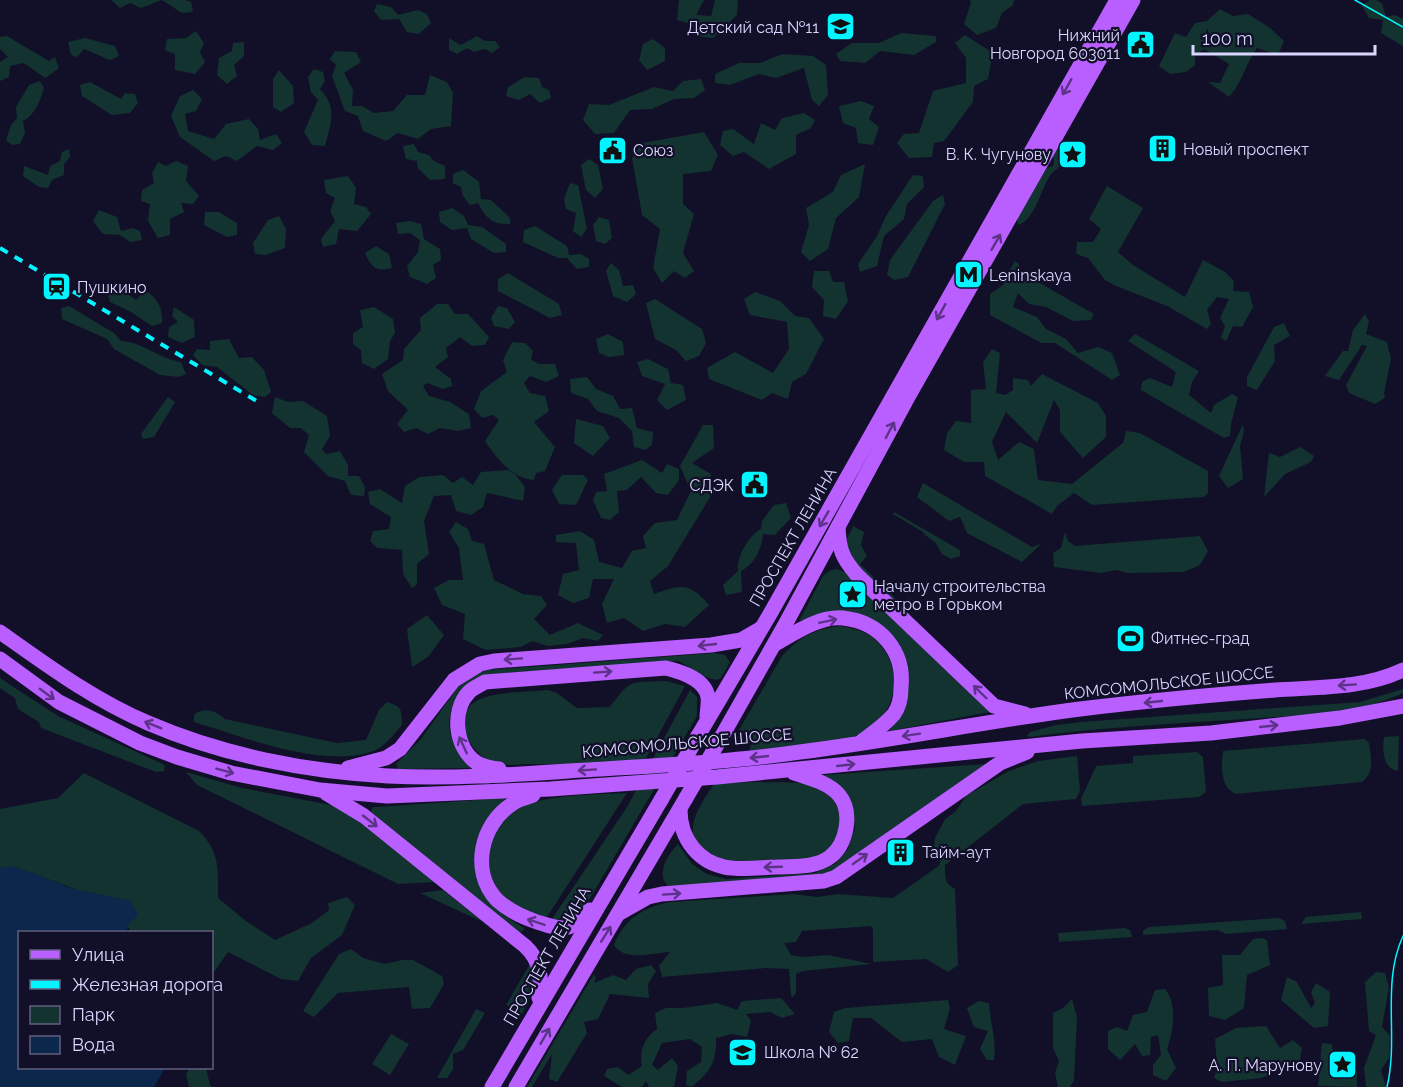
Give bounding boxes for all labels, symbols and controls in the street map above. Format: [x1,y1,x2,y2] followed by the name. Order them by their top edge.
[824,11,856,43] school or university icon: Детский сад №11
[687,18,819,37] place label: Детский сад №11
[1193,18,1374,56] scale bar
[990,26,1120,63] place label: Нижний Новгород 603011
[1125,28,1157,60] public building icon: Нижний Новгород 603011
[1202,28,1253,49] text: 100 m
[1061,78,1072,96] one-way arrow
[1146,133,1178,165] building icon: Новый проспект
[596,134,628,166] public building icon: Союз
[1056,138,1088,170] place icon: В. К. Чугунову
[1183,140,1309,159] place label: Новый проспект
[633,141,673,160] place label: Союз
[946,145,1051,164] place label: В. К. Чугунову
[991,234,1003,251] one-way arrow
[952,259,984,291] metro station icon: Leninskaya
[989,266,1072,285] place label: Leninskaya
[40,271,72,303] station icon: Пушкино
[77,278,147,297] place label: Пушкино
[935,303,947,320] one-way arrow
[884,422,896,439] one-way arrow
[746,464,841,610] street label: ПРОСПЕКТ ЛЕНИНА
[739,469,771,501] public building icon: СДЭК
[690,476,734,495] place label: СДЭК
[818,510,830,527] one-way arrow
[874,577,1046,614] place label: Началу строительства метро в Горьком
[837,579,869,611] place icon: Началу строительства метро в Горьком
[818,614,837,626] one-way arrow
[1114,622,1146,654] sports icon: Фитнес-град
[1151,629,1250,648] place label: Фитнес-град
[698,640,718,651] one-way arrow
[504,654,523,665] one-way arrow
[1063,662,1275,703] street label: КОМСОМОЛЬСКОЕ ШОССЕ
[593,666,613,677] one-way arrow
[1338,680,1358,691] one-way arrow
[972,685,987,700] one-way arrow
[39,687,55,700] one-way arrow
[1143,697,1163,708] one-way arrow
[144,719,163,730] one-way arrow
[1258,721,1278,732] one-way arrow
[581,724,793,762] street label: КОМСОМОЛЬСКОЕ ШОССЕ
[902,729,922,740] one-way arrow
[457,736,469,754] one-way arrow
[749,752,769,763] one-way arrow
[836,759,856,770] one-way arrow
[578,764,597,775] one-way arrow
[215,766,234,777] one-way arrow
[362,814,378,827] one-way arrow
[885,836,917,868] building icon: Тайм-аут
[922,843,991,862] place label: Тайм-аут
[852,853,868,866] one-way arrow
[763,861,783,873] one-way arrow
[500,883,595,1029] street label: ПРОСПЕКТ ЛЕНИНА
[661,888,681,899] one-way arrow
[527,915,546,926] one-way arrow
[601,926,613,943] one-way arrow
[18,931,213,1069] legend
[72,944,124,965] text: Улица
[72,974,223,995] text: Железная дорога
[72,1004,115,1025] text: Парк
[539,1028,551,1045] one-way arrow
[72,1034,115,1055] text: Вода
[727,1036,759,1068] school or university icon: Школа № 62
[764,1043,859,1062] place label: Школа № 62
[1327,1049,1359,1081] place icon: А. П. Марунову
[1209,1056,1322,1075] place label: А. П. Марунову

